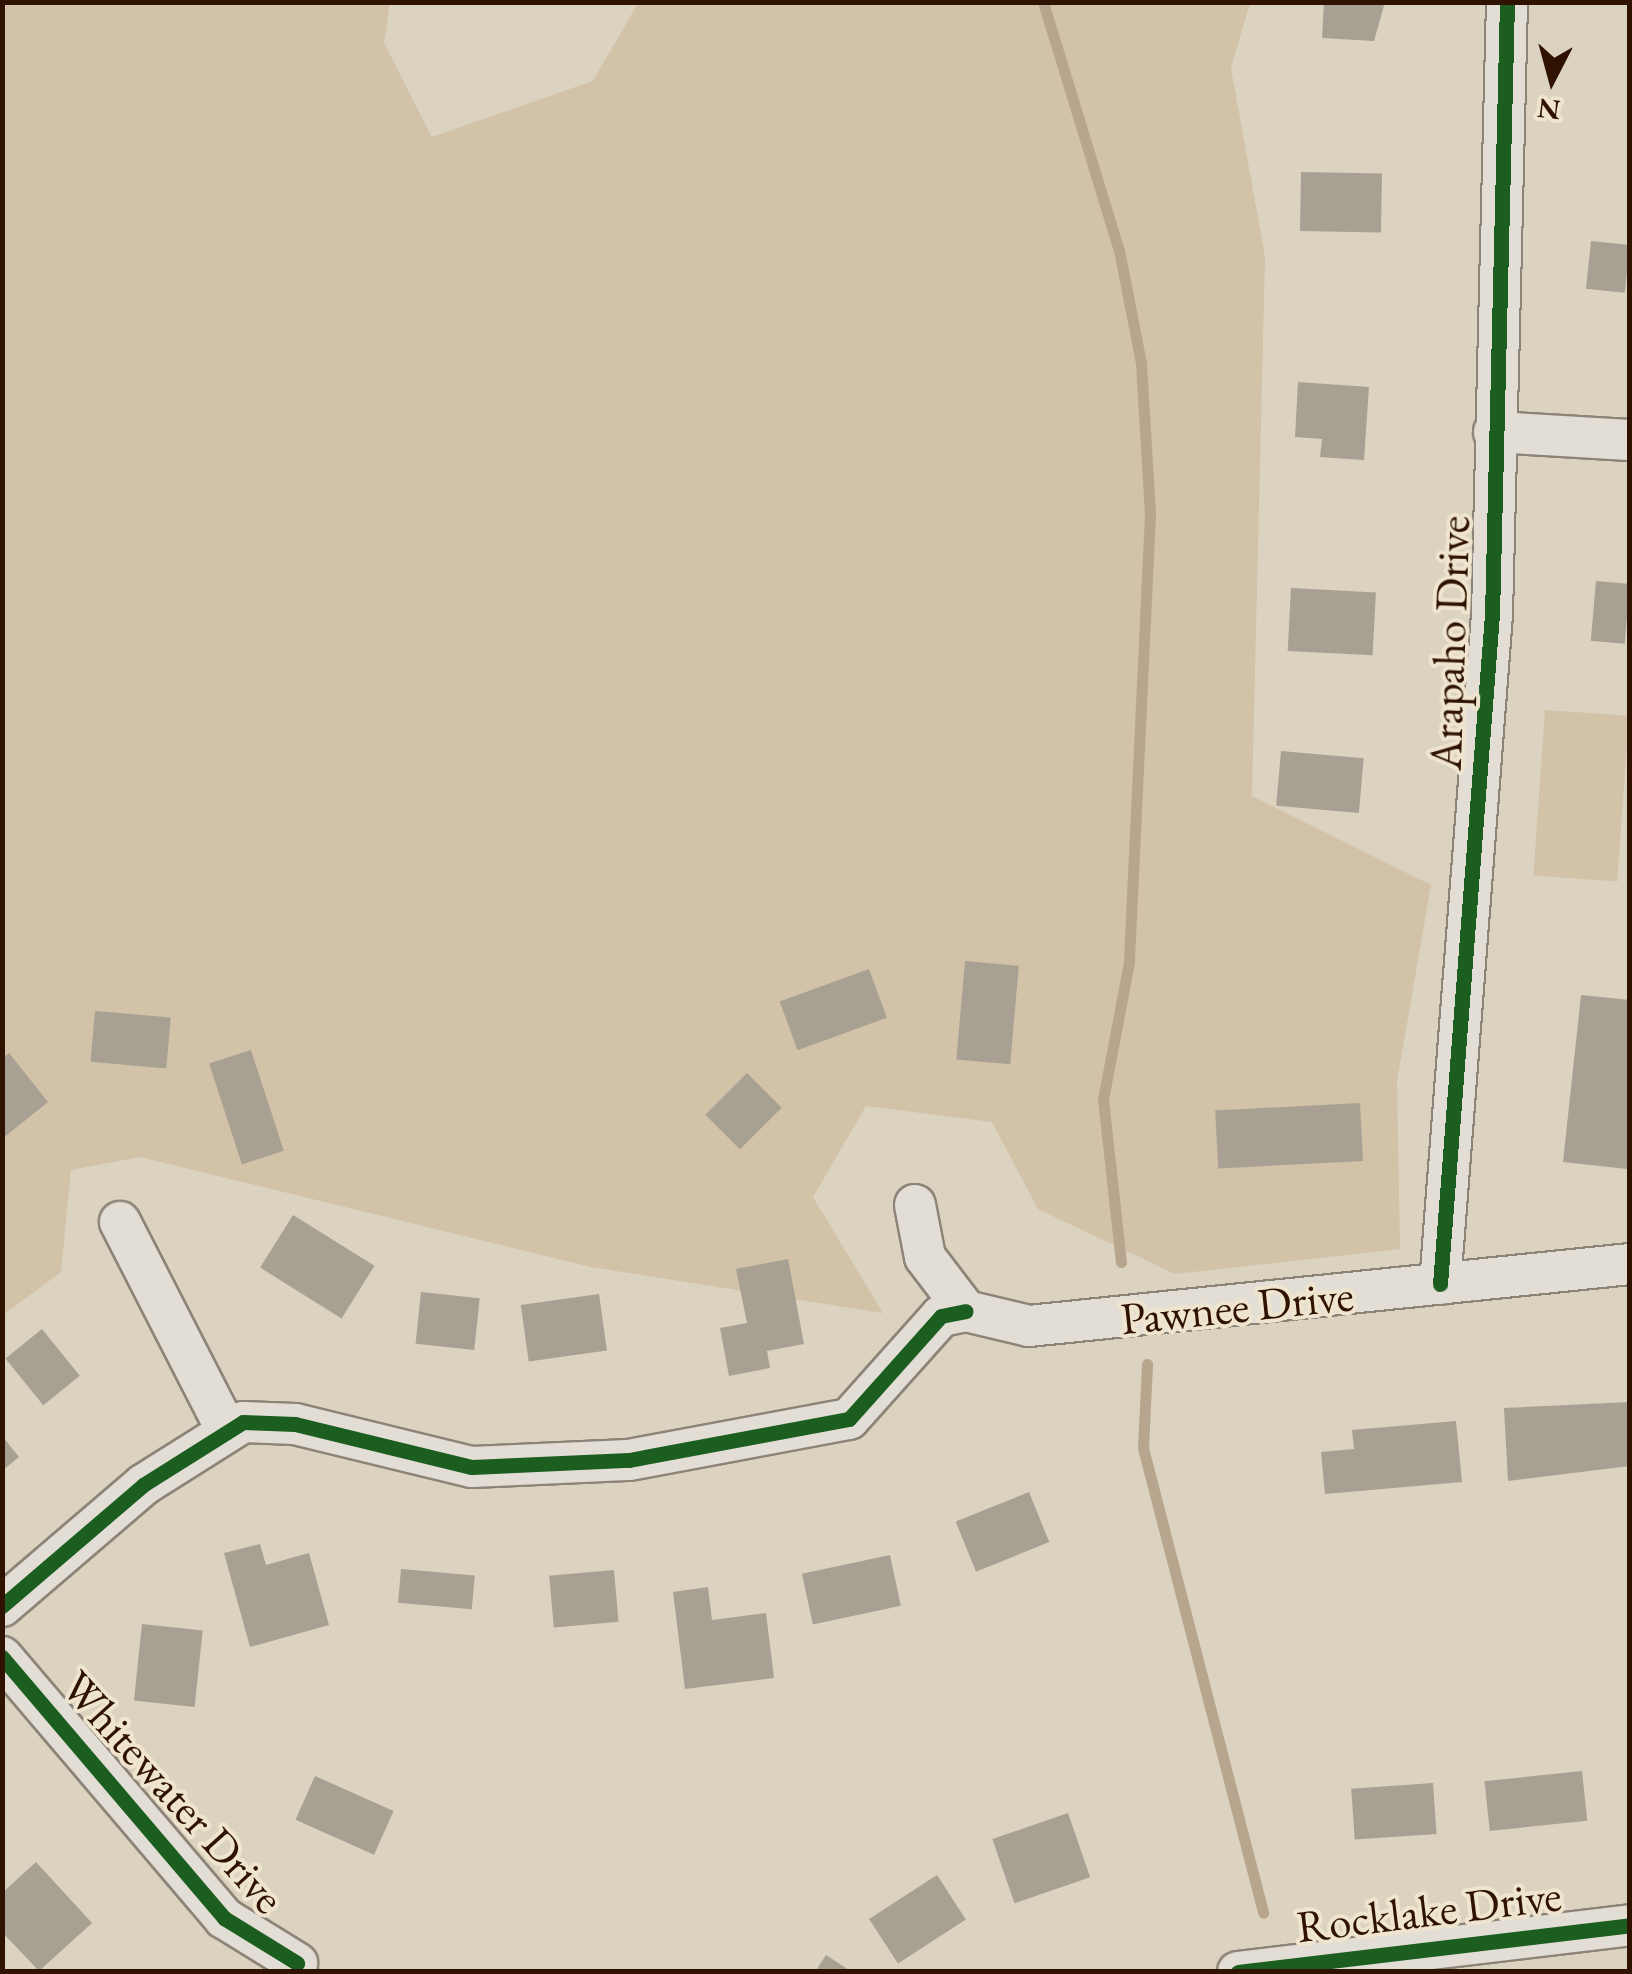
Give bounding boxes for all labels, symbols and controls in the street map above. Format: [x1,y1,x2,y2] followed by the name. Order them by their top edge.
[1502,30,1602,130] north arrow
[1536,91,1562,129] text: N
[1419,515,1481,771] street label: Arapaho Drive
[1118,1268,1356,1346] street label: Pawnee Drive
[50,1660,296,1924] street label: Whitewater Drive
[1294,1868,1564,1954] street label: Rocklake Drive

